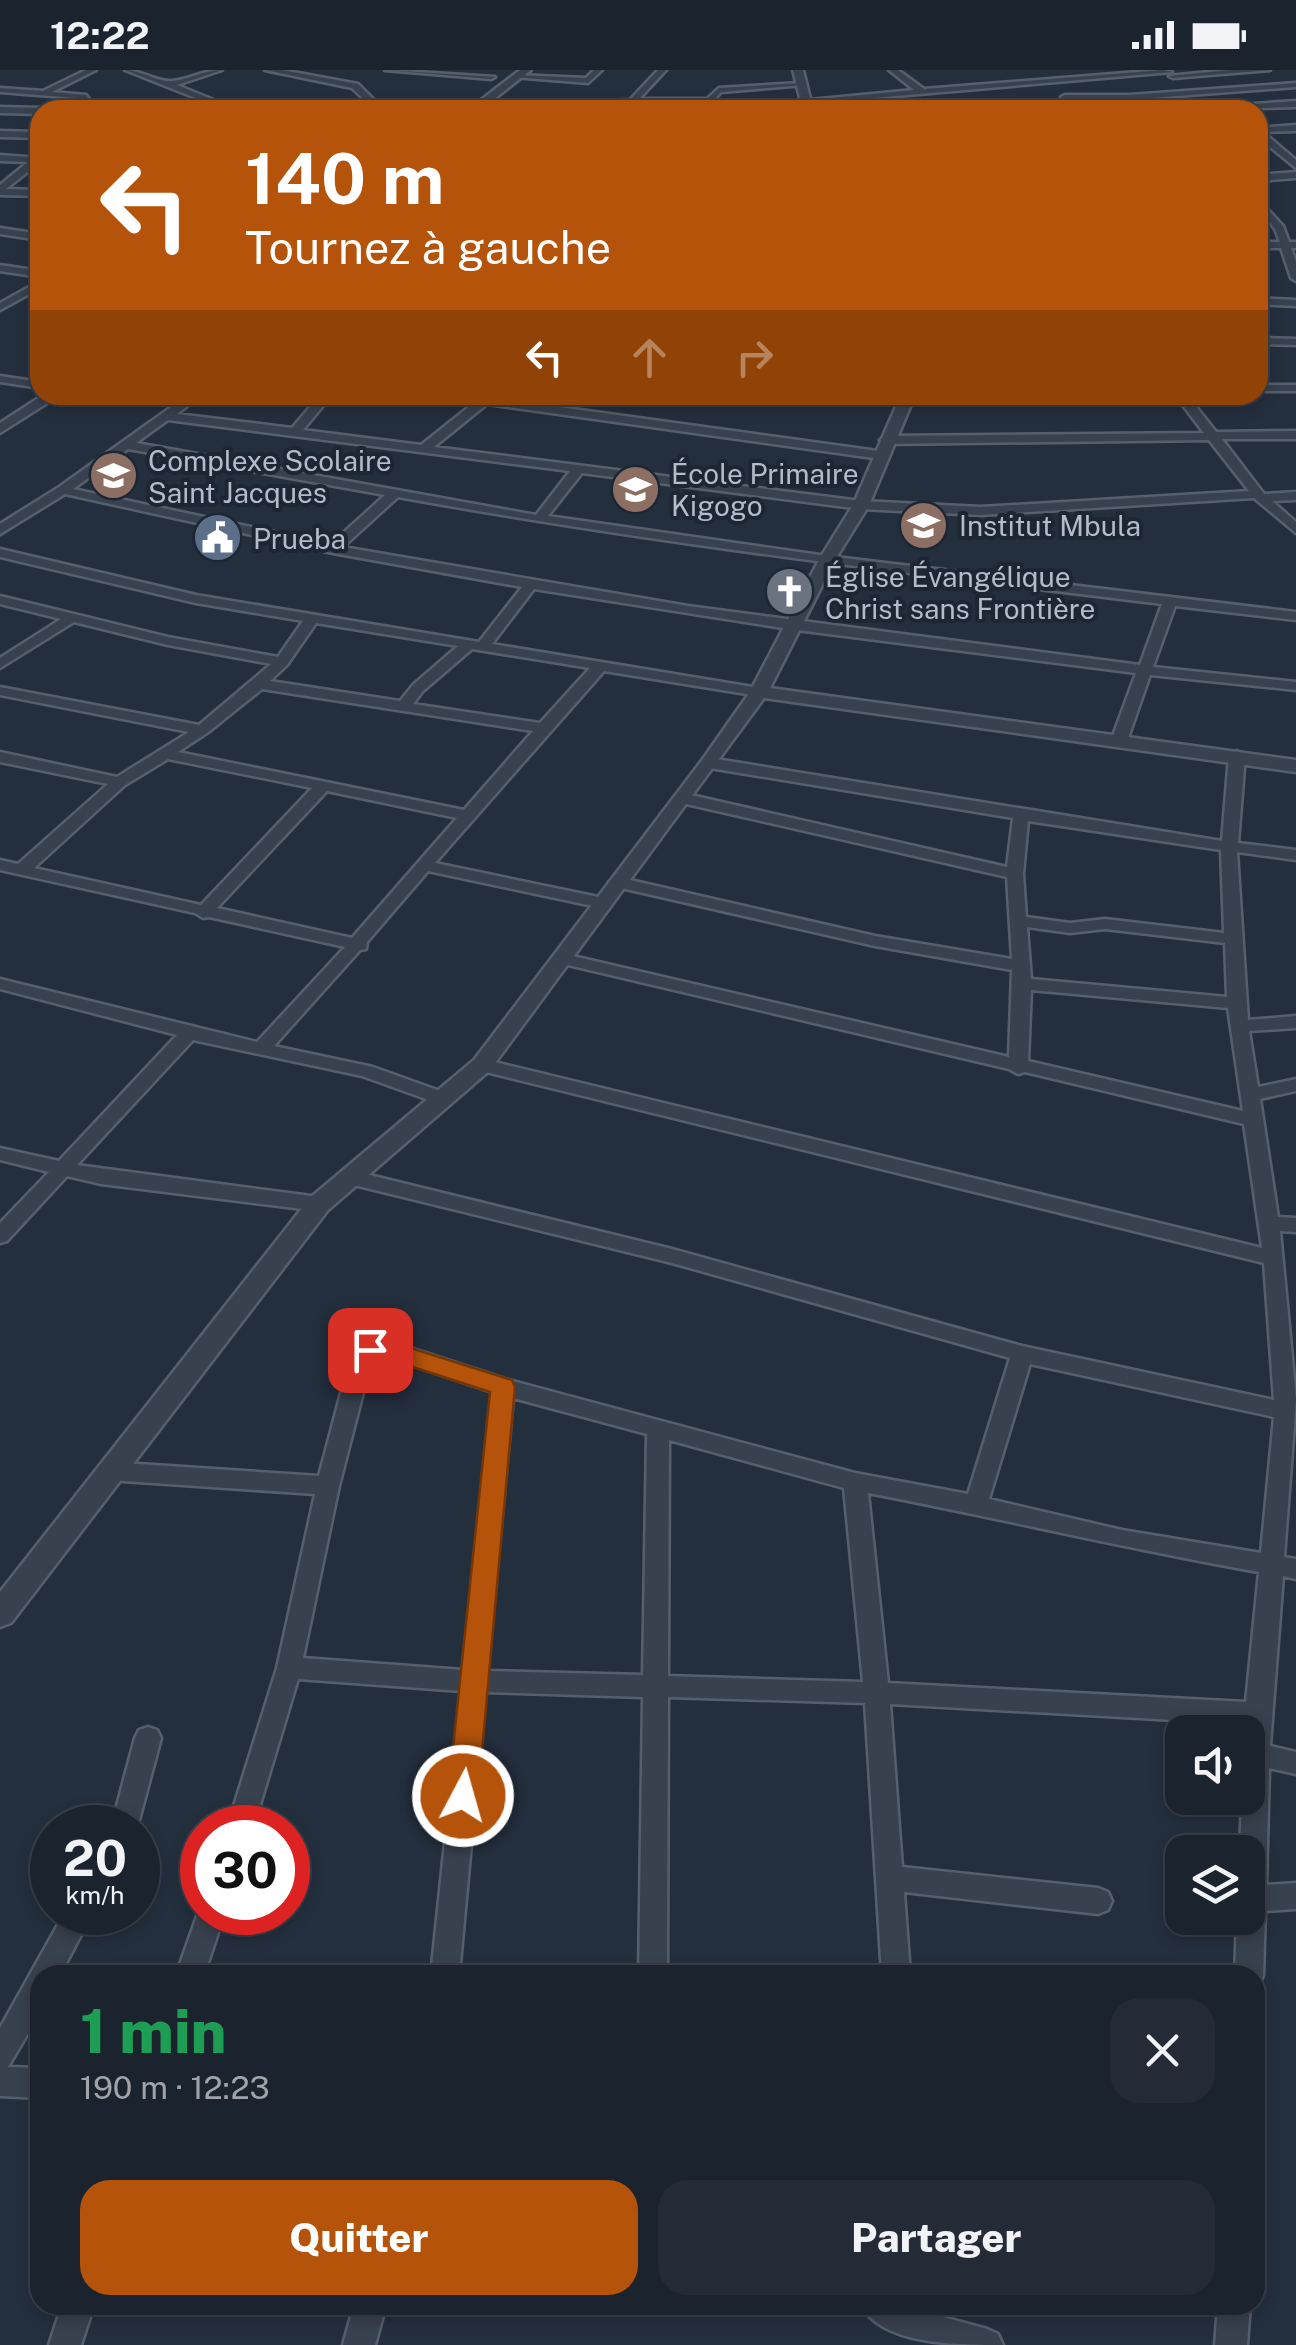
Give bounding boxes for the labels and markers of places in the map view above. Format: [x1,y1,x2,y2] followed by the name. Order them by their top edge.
[148,444,392,509] place label: Complexe Scolaire Saint Jacques
[87,450,139,502] school or university icon: Complexe Scolaire Saint Jacques
[671,457,859,522] place label: École Primaire Kigogo
[610,463,662,515] school or university icon: École Primaire Kigogo
[898,499,950,551] school or university icon: Institut Mbula
[959,509,1141,542] place label: Institut Mbula
[192,512,244,564] public building icon: Prueba
[253,522,346,555] place label: Prueba
[825,560,1095,625] place label: Église Évangélique Christ sans Frontière
[764,566,816,618] church icon: Église Évangélique Christ sans Frontière
[328,1308,413,1393] pin

